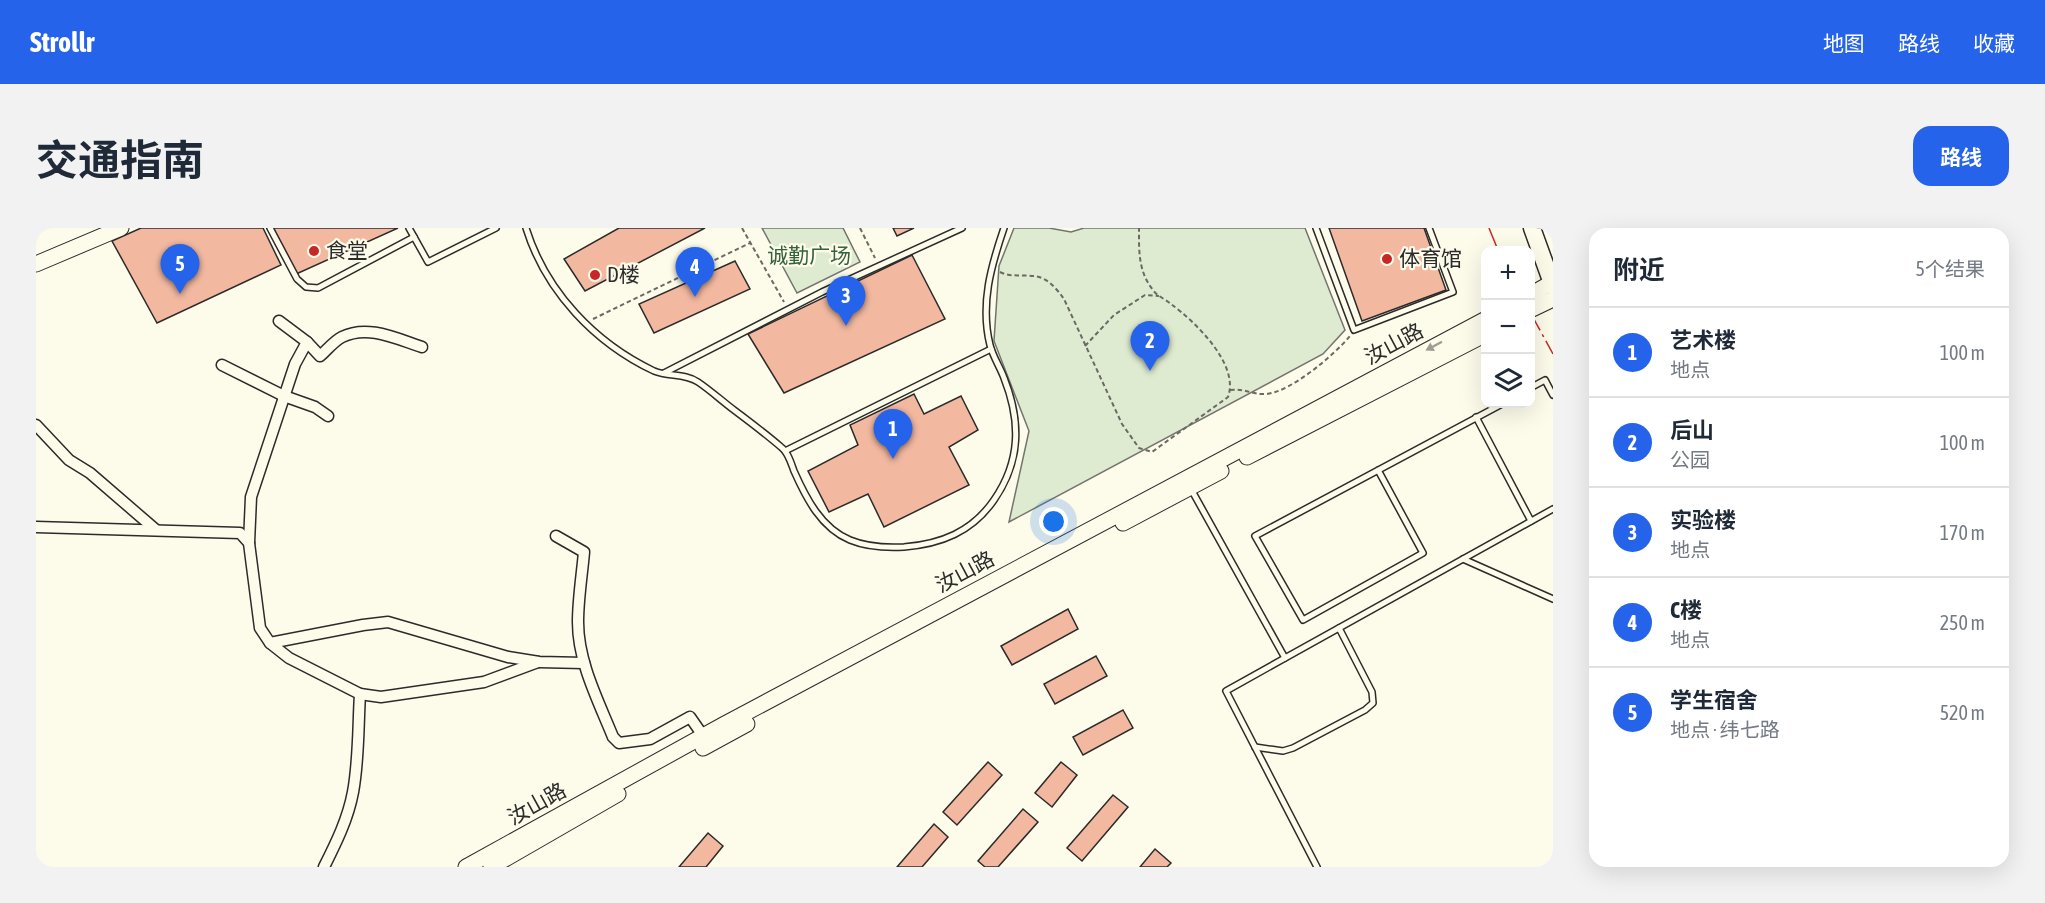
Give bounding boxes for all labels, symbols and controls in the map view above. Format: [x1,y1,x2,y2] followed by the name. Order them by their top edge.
[30,26,94,58] text: Strollr
[1823,31,1865,55] text: 地图
[1898,31,1940,55] text: 路线
[1973,31,2015,55] text: 收藏
[1913,126,2009,186] button: 路线
[36,136,204,184] text: 交通指南
[326,238,368,262] place label: 食堂
[767,243,851,267] park label: 诚勤广场
[160,244,200,294] pin: 5
[307,244,321,258] marker: 食堂
[1399,246,1462,270] place label: 体育馆
[1481,246,1535,408] map controls
[1481,246,1535,300] button: +
[676,248,714,297] pin: 4
[1380,252,1394,266] marker: 体育馆
[1613,255,1665,285] text: 附近
[1916,257,1985,280] text: 5个结果
[607,262,640,286] place label: D楼
[588,268,602,282] marker: D楼
[826,276,866,326] pin: 3
[1481,300,1535,354] button: −
[1360,318,1427,369] street label: 汝山路
[1130,322,1170,371] pin: 2
[1670,327,1736,353] text: 艺术楼
[1425,341,1442,351] one-way arrow
[1628,341,1637,364] text: 1
[1940,341,1985,364] text: 100 m
[1481,354,1535,408] button: layers
[1670,358,1710,381] text: 地点
[874,410,912,459] pin: 1
[1670,417,1714,443] text: 后山
[1628,431,1637,454] text: 2
[1940,431,1985,454] text: 100 m
[1670,448,1710,471] text: 公园
[1039,507,1068,536] your location
[1670,507,1736,533] text: 实验楼
[1628,521,1637,544] text: 3
[1940,521,1985,544] text: 170 m
[1670,538,1710,561] text: 地点
[931,546,998,597] street label: 汝山路
[1670,597,1702,623] text: C楼
[1628,611,1637,634] text: 4
[1940,611,1985,634] text: 250 m
[1670,628,1710,651] text: 地点
[1670,687,1758,713] text: 学生宿舍
[1628,701,1637,724] text: 5
[1940,701,1985,724] text: 520 m
[1670,718,1780,741] text: 地点 · 纬七路
[503,777,570,829] street label: 汝山路

